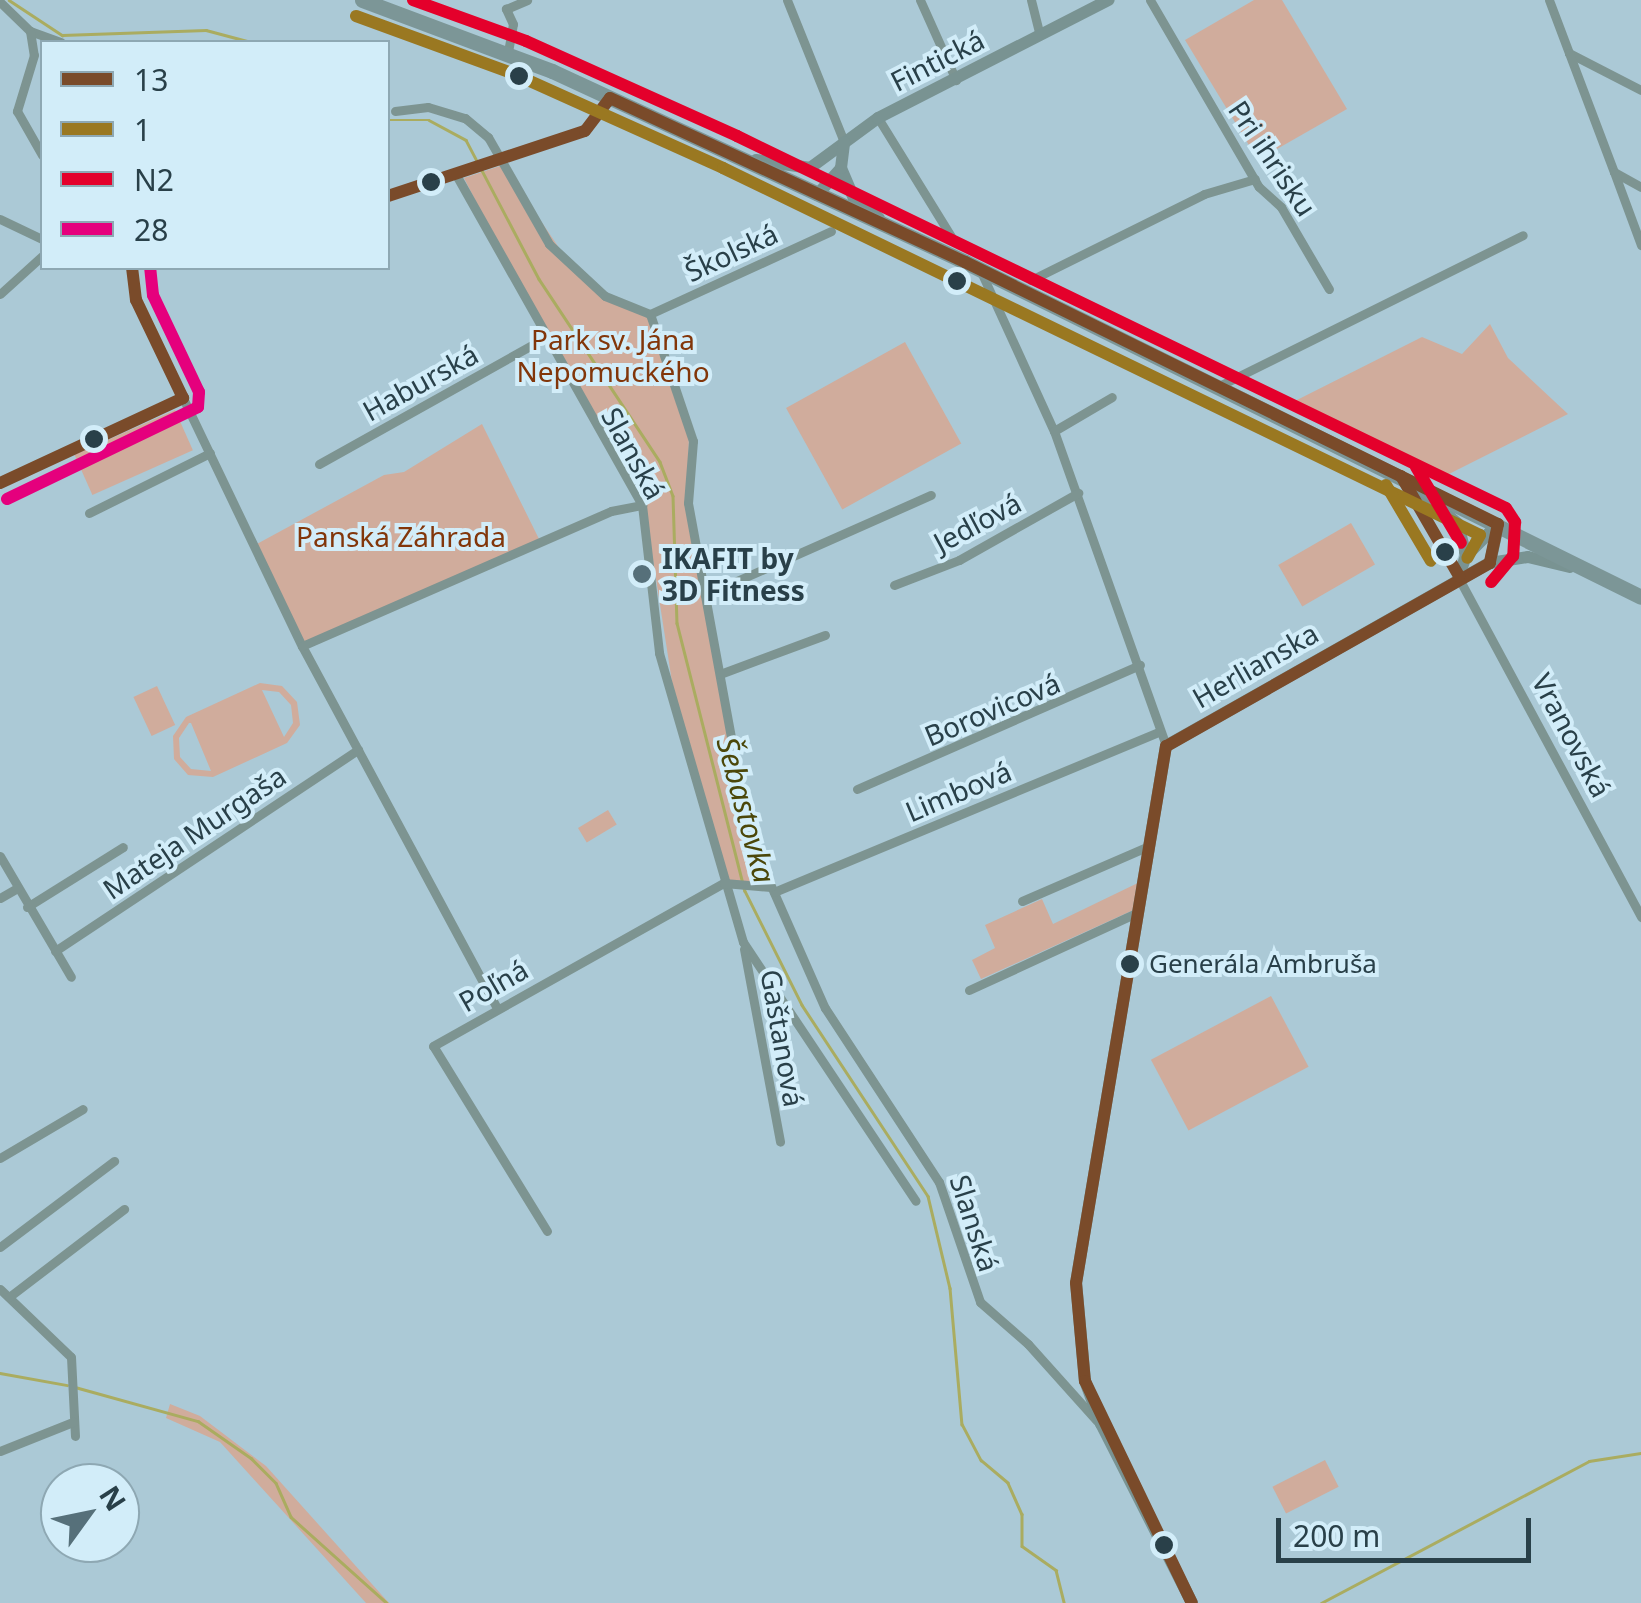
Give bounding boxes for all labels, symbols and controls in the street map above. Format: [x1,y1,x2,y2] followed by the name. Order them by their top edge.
[885,22,989,98] street label: Fintická
[40,40,390,270] legend
[134,59,168,100] text: 13
[509,66,529,86] unlabelled marker
[1222,94,1324,222] street label: Pri ihrisku
[134,109,151,150] text: 1
[134,159,174,200] text: N2
[421,172,441,192] unlabelled marker
[134,209,168,250] text: 28
[679,216,783,288] street label: Školská
[947,271,967,291] unlabelled marker
[516,322,710,388] park label: Park sv. Jána Nepomuckého
[356,337,484,427] street label: Haburská
[595,401,673,505] street label: Slanská
[84,429,104,449] unlabelled marker
[928,485,1026,559] street label: Jedľová
[296,519,506,553] park label: Panská Záhrada
[662,541,805,607] place label: IKAFIT by 3D Fitness
[1435,542,1455,562] unlabelled marker
[631,563,653,585] marker: IKAFIT by 3D Fitness
[1186,616,1324,714] street label: Herlianska
[919,665,1065,753] street label: Borovicová
[1525,667,1619,803] street label: Vranovská
[709,733,783,887] water label: Šebastovka
[900,754,1016,828] street label: Limbová
[96,758,292,906] street label: Mateja Murgaša
[1149,948,1377,980] place label: Generála Ambruša
[453,952,533,1018] street label: Poľná
[1120,954,1140,974] marker: Generála Ambruša
[754,967,812,1109] street label: Gaštanová
[944,1170,1006,1276] street label: Slanská
[40,1463,140,1563] north arrow
[91,1478,136,1518] text: N
[1281,1498,1536,1560] scale bar
[1293,1515,1380,1556] text: 200 m
[1154,1535,1174,1555] unlabelled marker

